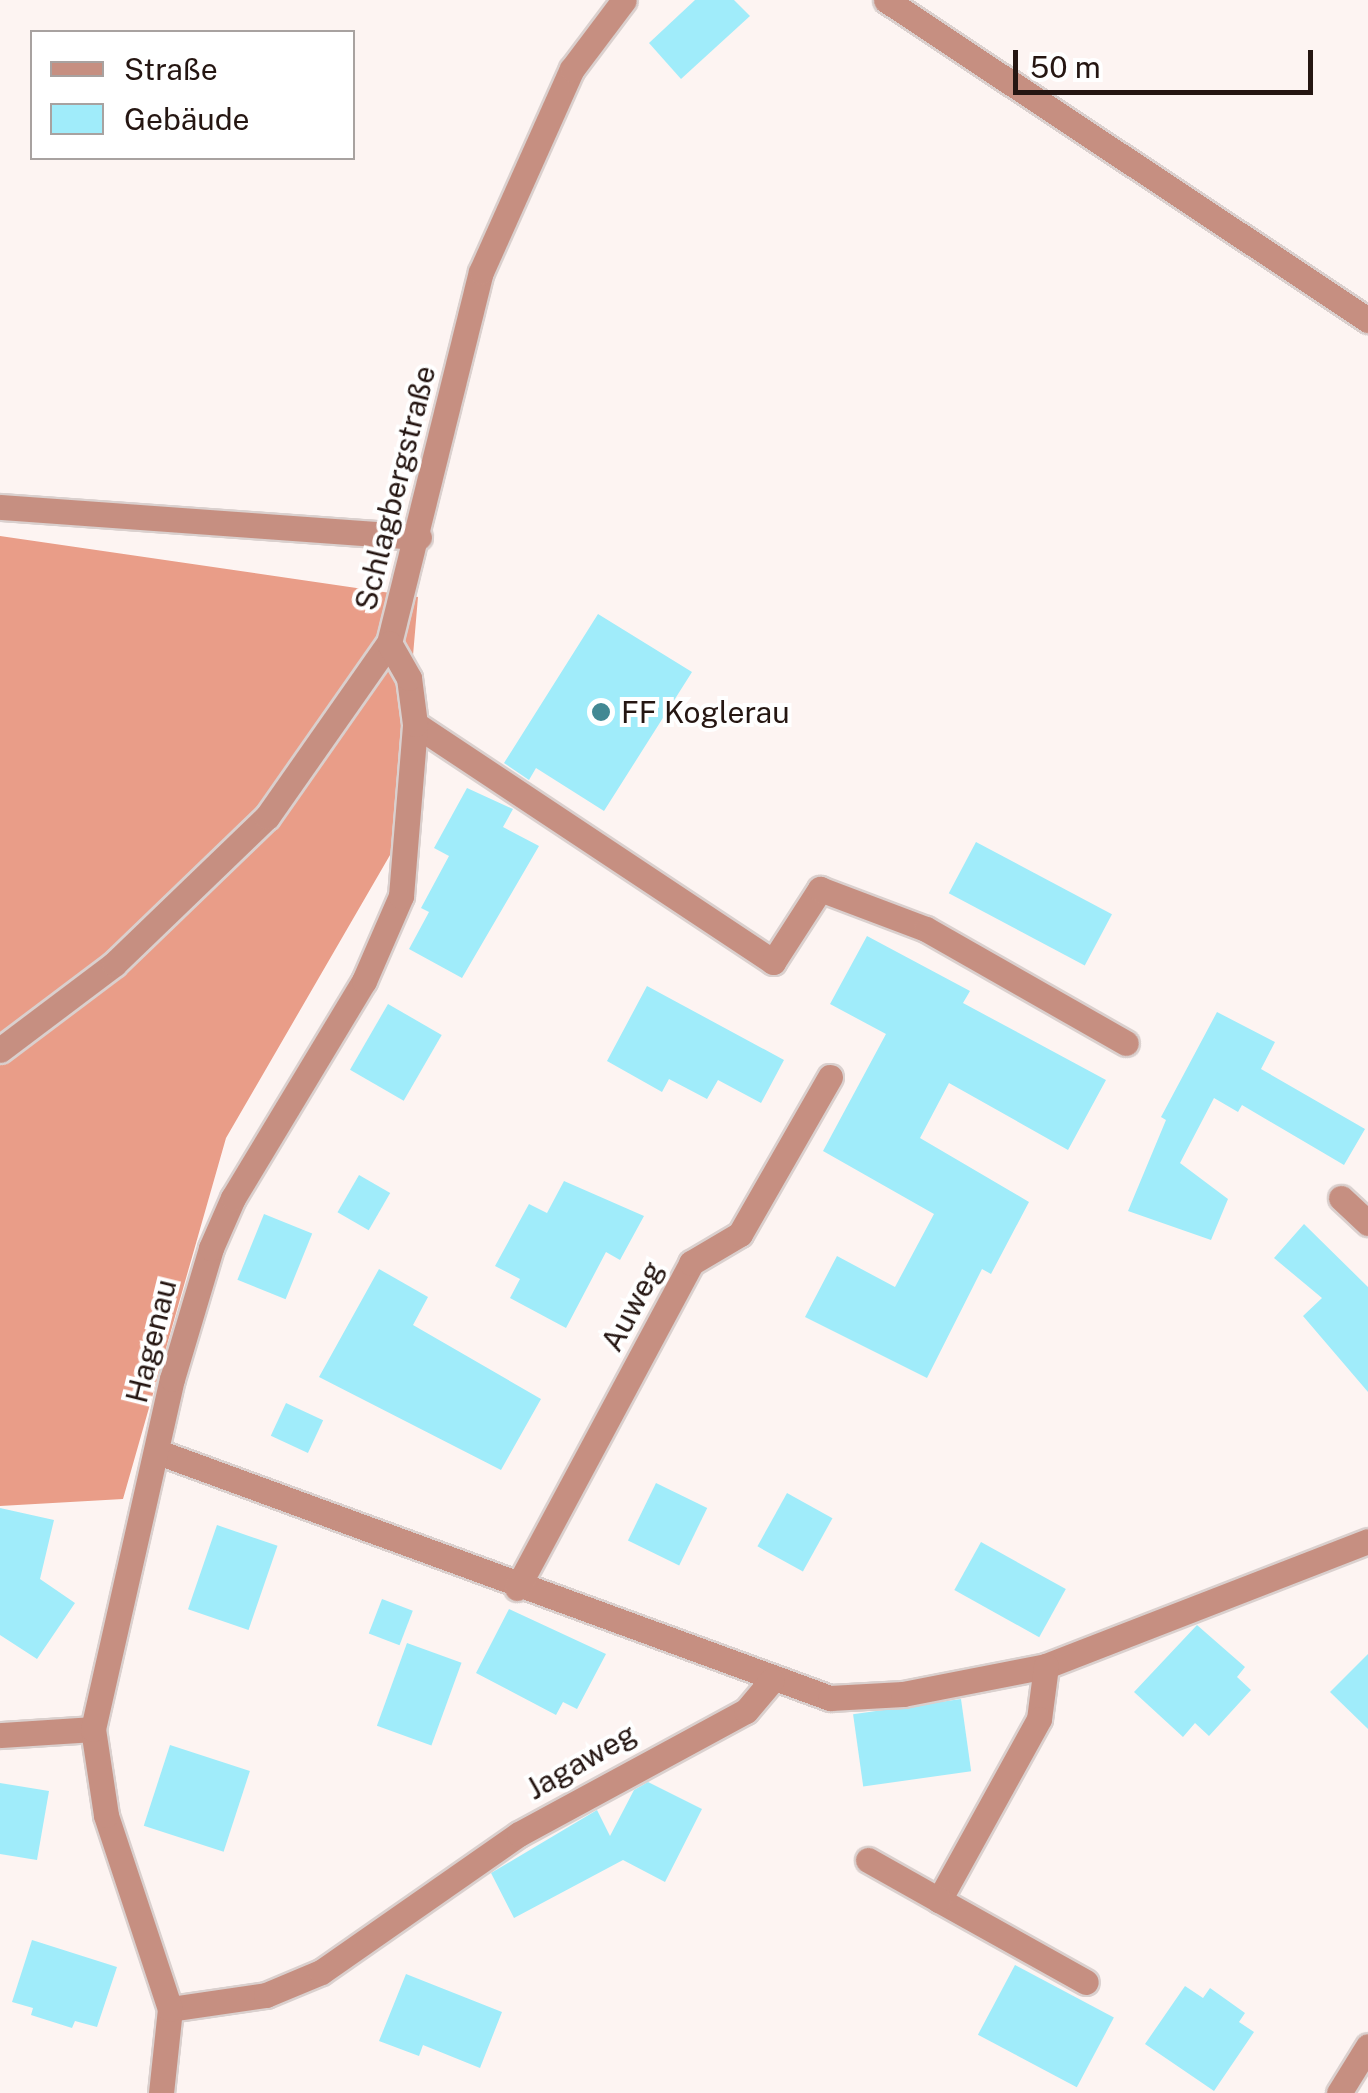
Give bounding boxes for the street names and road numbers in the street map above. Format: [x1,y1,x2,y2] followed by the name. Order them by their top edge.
[347,362,443,614] street label: Schlagbergstraße
[593,1255,671,1357] street label: Auweg
[118,1276,184,1406] street label: Hagenau
[520,1715,642,1807] street label: Jagaweg

